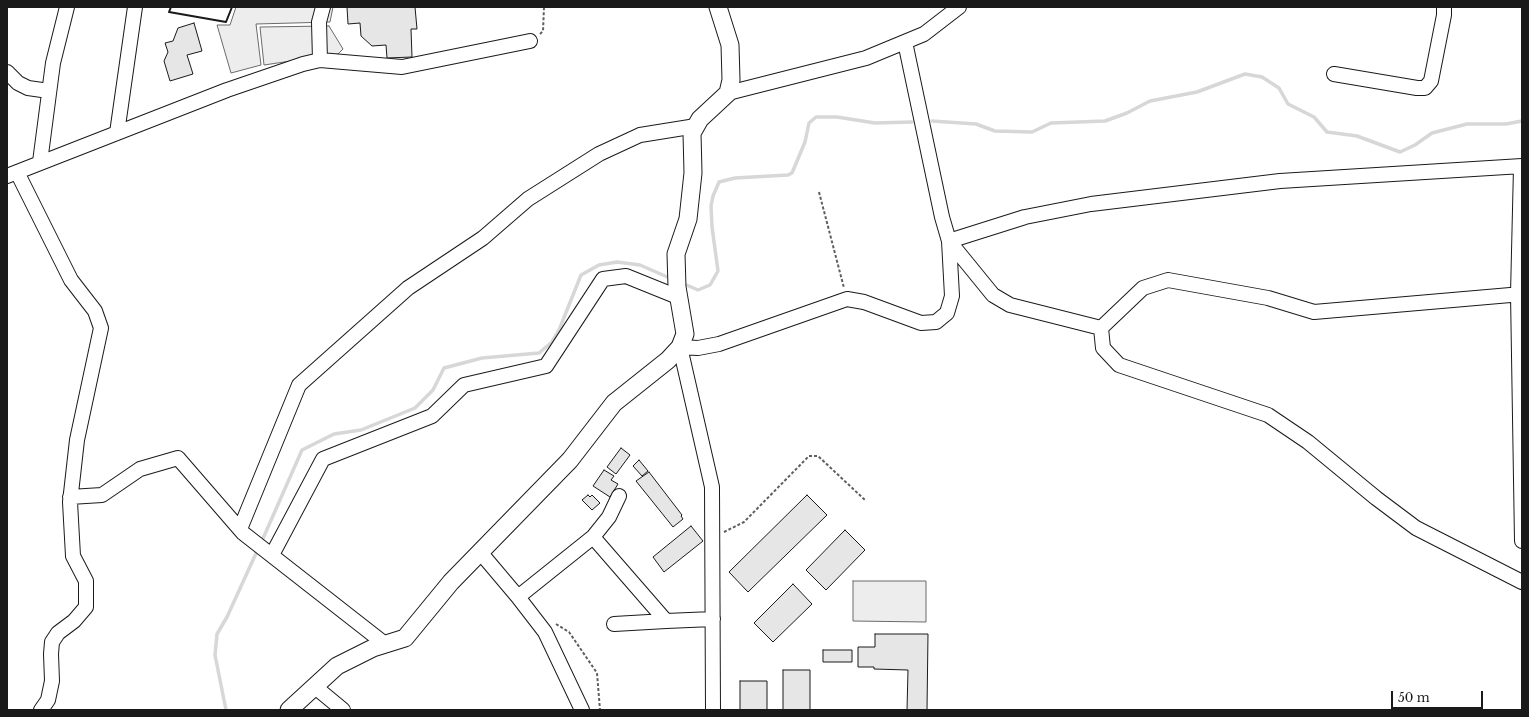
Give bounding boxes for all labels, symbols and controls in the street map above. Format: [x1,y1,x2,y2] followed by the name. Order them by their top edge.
[1393,683,1485,709] scale bar
[1398,690,1430,705] text: 50 m

